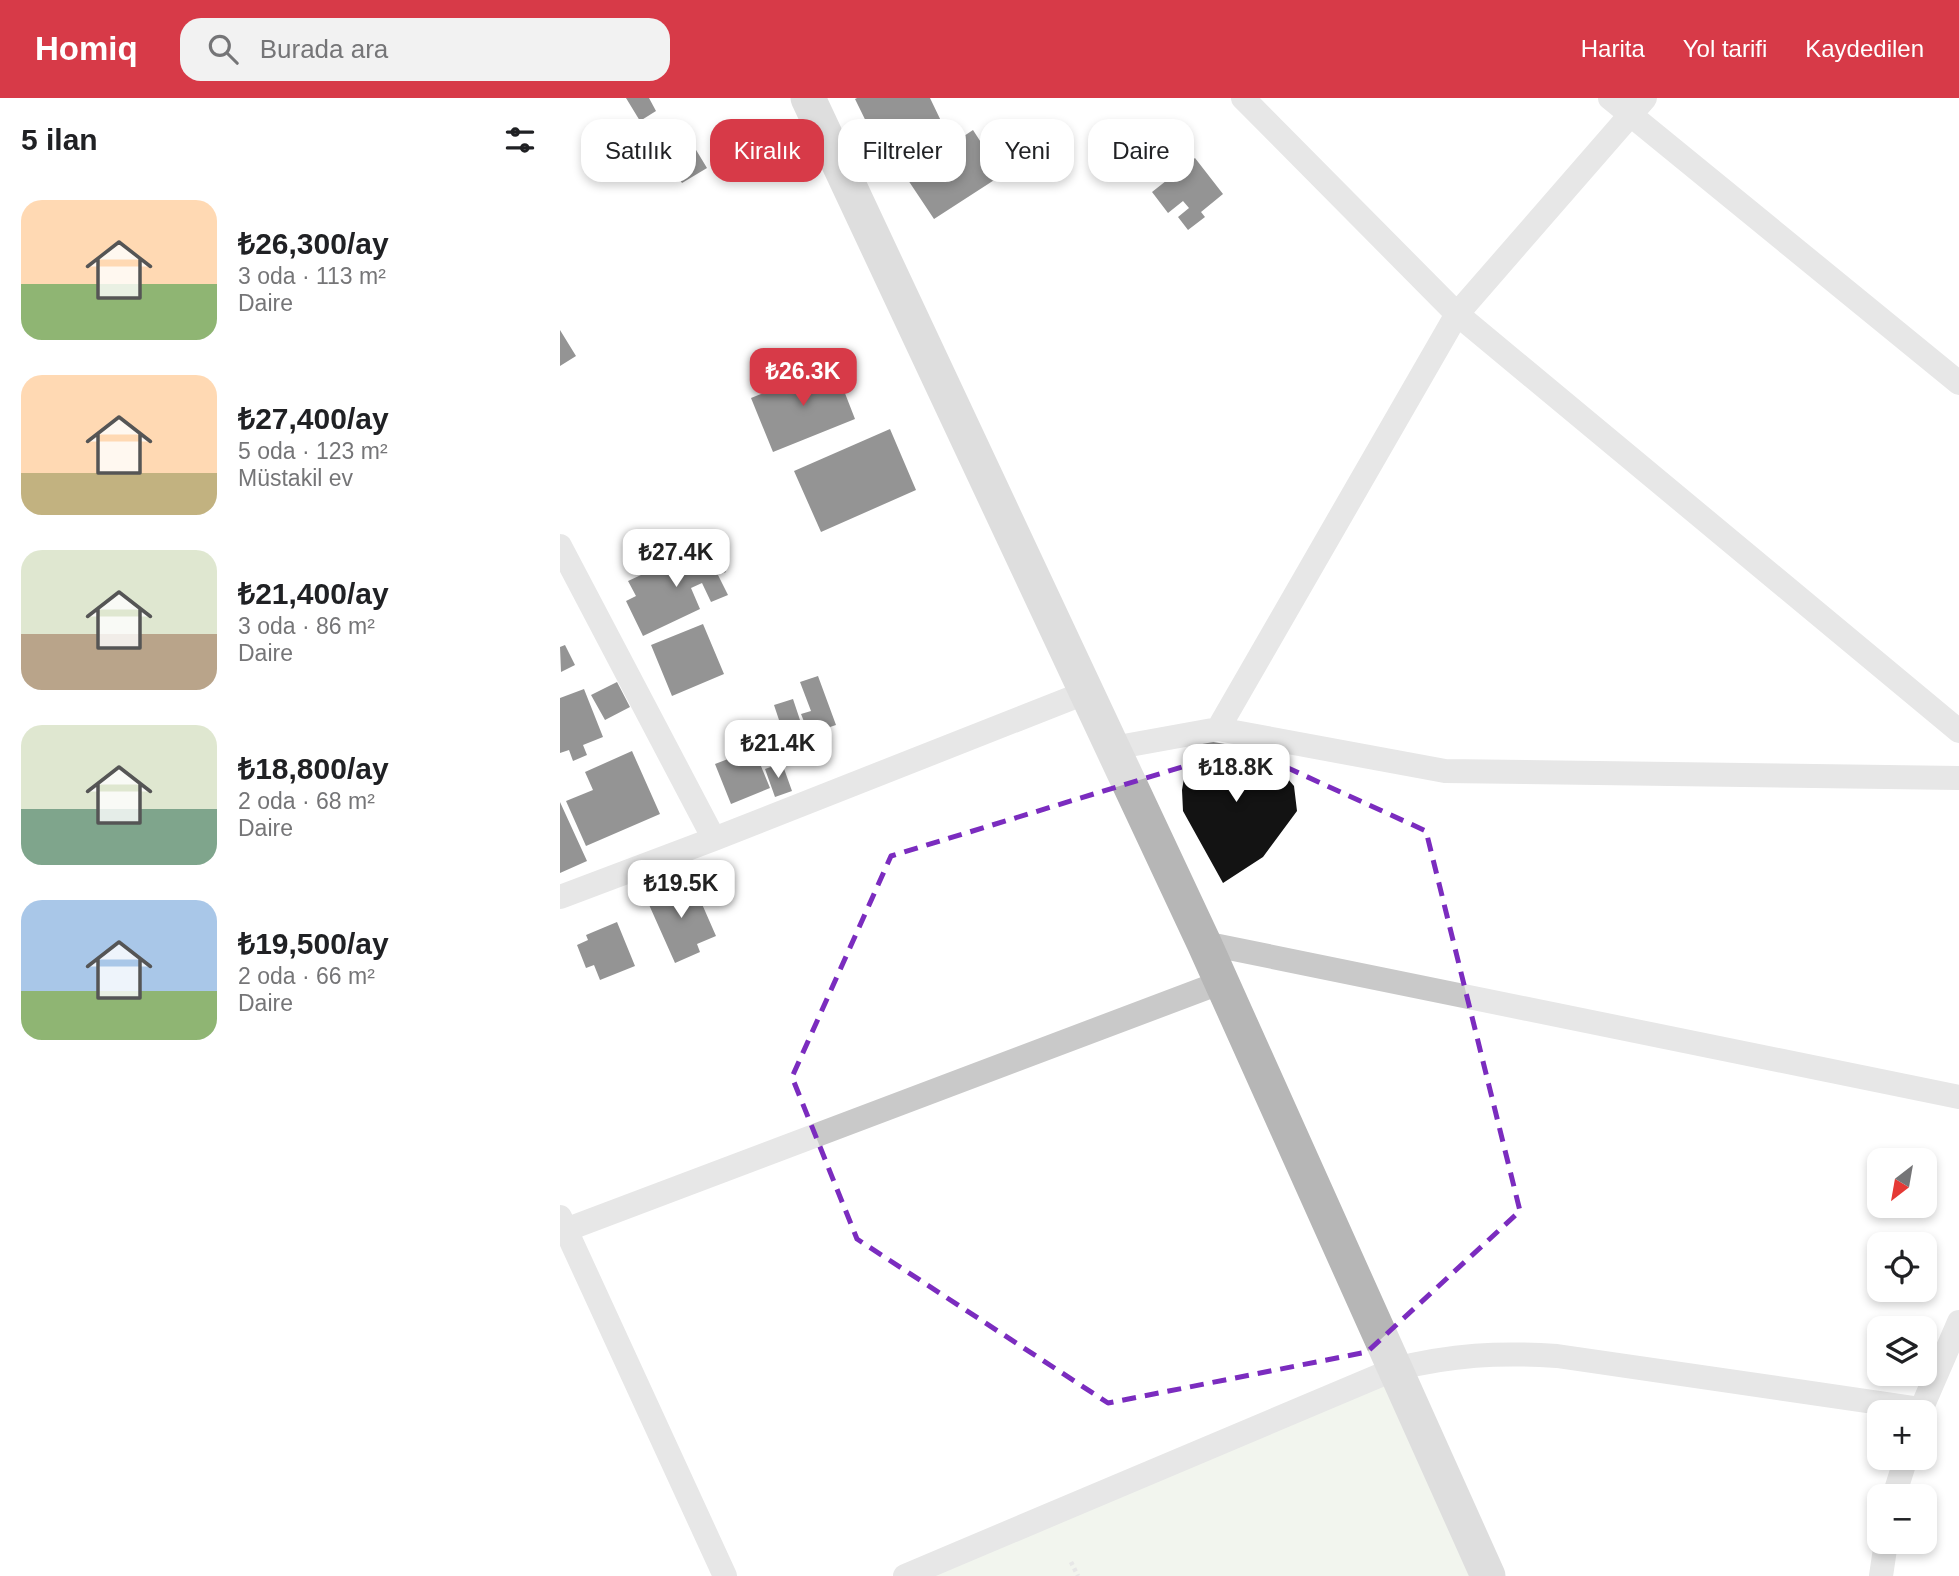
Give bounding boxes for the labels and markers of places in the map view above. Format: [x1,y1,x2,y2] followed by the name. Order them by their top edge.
[746,348,860,408] pin: ₺26.3K
[619,530,733,589] pin: ₺27.4K
[721,720,835,780] pin: ₺21.4K
[1179,744,1293,804] pin: ₺18.8K
[624,860,738,920] pin: ₺19.5K

